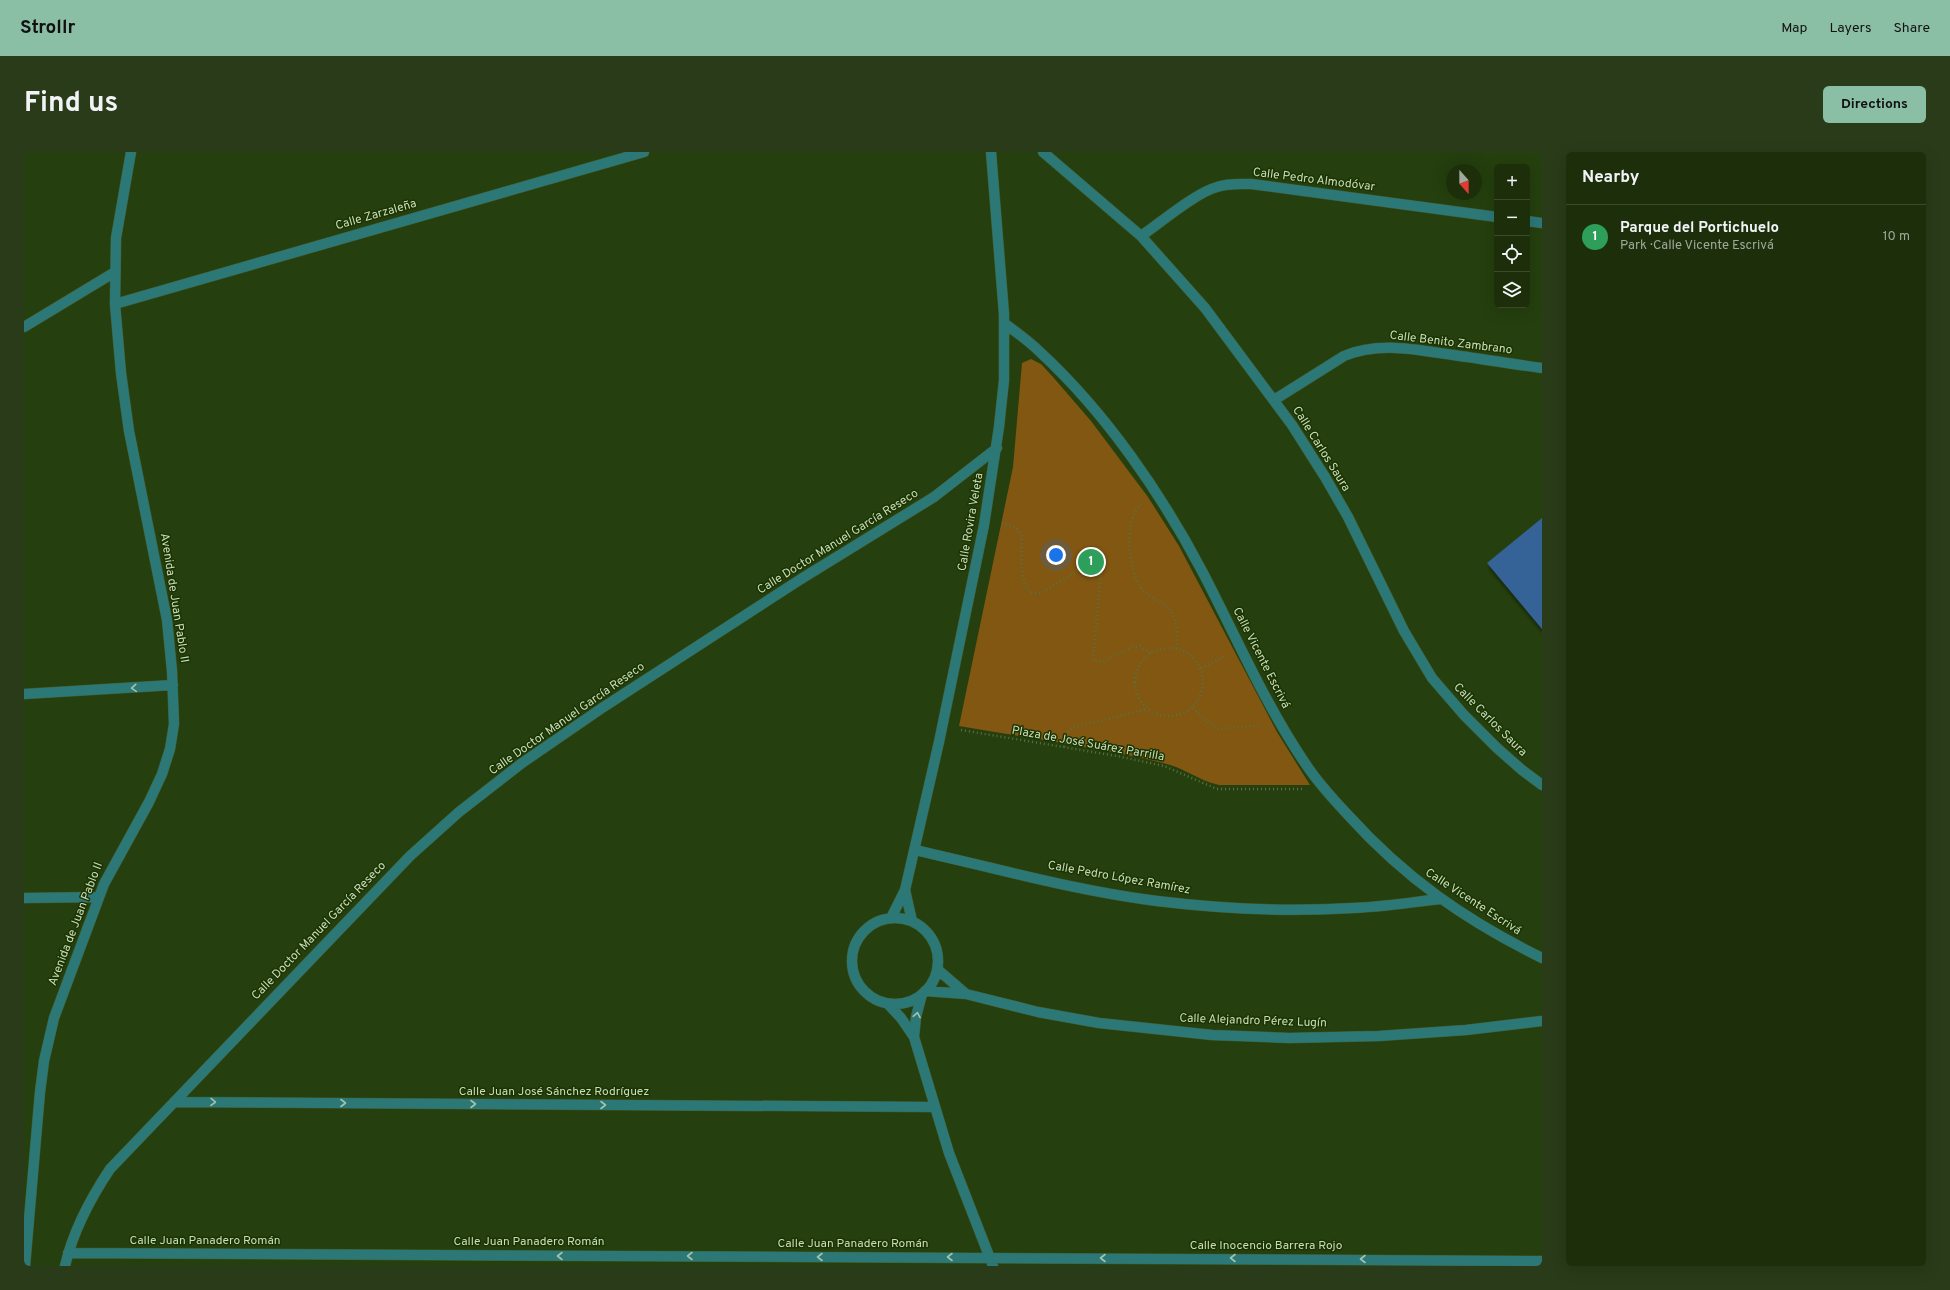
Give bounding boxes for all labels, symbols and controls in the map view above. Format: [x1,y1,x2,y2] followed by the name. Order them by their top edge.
[20,16,75,40] text: Strollr
[1781,20,1807,37] text: Map
[1829,20,1871,37] text: Layers
[1893,20,1930,37] text: Share
[24,86,118,122] text: Find us
[1823,86,1926,123] button: Directions
[1446,164,1482,200] north arrow
[1494,164,1530,308] map controls
[1494,164,1530,200] button: +
[1252,165,1376,195] street label: Calle Pedro Almodóvar
[1582,167,1639,189] text: Nearby
[334,196,418,234] street label: Calle Zarzaleña
[1494,200,1530,236] button: −
[1620,219,1779,238] text: Parque del Portichuelo
[1592,229,1598,245] text: 1
[1883,229,1910,245] text: 10 m
[1494,236,1530,272] button: locate
[1620,238,1774,254] text: Park · Calle Vicente Escrivá
[1494,272,1530,308] button: layers
[1389,328,1514,359] street label: Calle Benito Zambrano
[1288,403,1354,495] street label: Calle Carlos Saura
[954,472,988,572] street label: Calle Rovira Veleta
[755,486,922,598] street label: Calle Doctor Manuel García Reseco
[156,532,192,664] street label: Avenida de Juan Pablo II
[1046,545,1066,565] your location
[1078,547,1104,577] pin: 1
[1229,605,1293,711] street label: Calle Vicente Escrivá
[486,659,648,779] street label: Calle Doctor Manuel García Reseco
[1450,680,1530,760] street label: Calle Carlos Saura
[131,684,137,693] one-way arrow
[1010,723,1166,765] street label: Plaza de José Suárez Parrilla
[248,858,390,1004] street label: Calle Doctor Manuel García Reseco
[1046,858,1192,898] street label: Calle Pedro López Ramírez
[45,860,107,988] street label: Avenida de Juan Pablo II
[1422,865,1524,939] street label: Calle Vicente Escrivá
[1179,1010,1327,1032] street label: Calle Alejandro Pérez Lugín
[912,1012,921,1018] one-way arrow
[459,1084,649,1100] street label: Calle Juan José Sánchez Rodríguez
[210,1098,216,1106] one-way arrow
[340,1099,346,1107] one-way arrow
[470,1100,476,1108] one-way arrow
[600,1101,606,1109] one-way arrow
[130,1233,280,1249] street label: Calle Juan Panadero Román
[454,1234,604,1250] street label: Calle Juan Panadero Román
[778,1236,928,1252] street label: Calle Juan Panadero Román
[1190,1238,1343,1254] street label: Calle Inocencio Barrera Rojo
[557,1252,563,1260] one-way arrow
[687,1252,693,1260] one-way arrow
[817,1253,823,1261] one-way arrow
[947,1253,953,1261] one-way arrow
[1100,1254,1106,1262] one-way arrow
[1230,1254,1236,1262] one-way arrow
[1360,1255,1366,1263] one-way arrow

